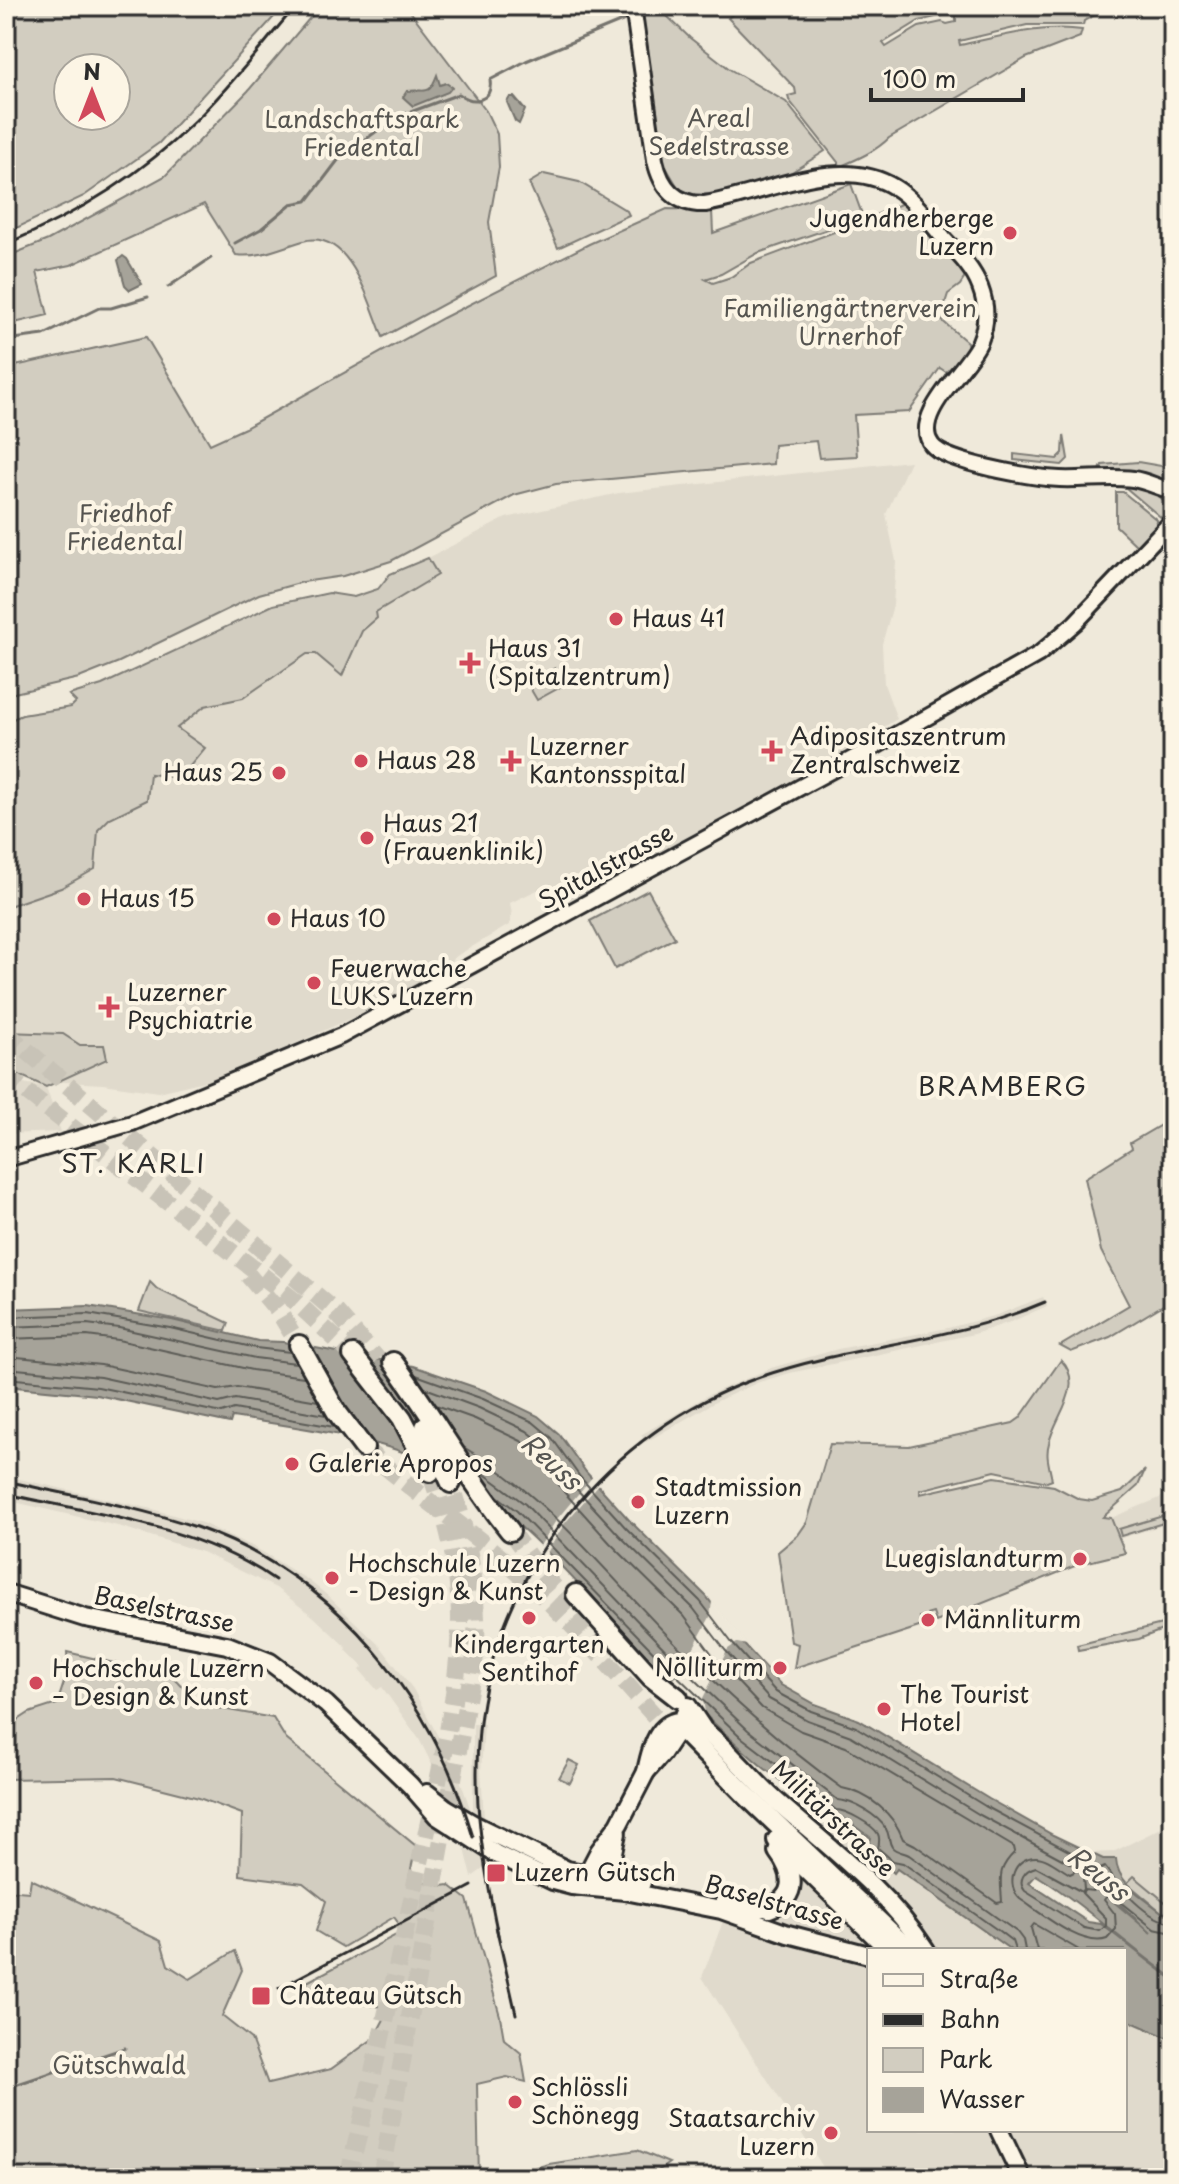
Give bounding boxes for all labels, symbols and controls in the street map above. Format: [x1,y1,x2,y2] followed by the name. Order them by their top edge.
[52,52,132,132] north arrow
[871,52,1023,102] scale bar
[83,54,101,87] text: N
[883,60,956,96] text: 100 m
[648,99,790,163] park label: Areal Sedelstrasse
[265,100,459,164] park label: Landschaftspark Friedental
[809,199,994,263] place label: Jugendherberge Luzern
[1001,224,1019,242] marker: Jugendherberge Luzern
[723,289,977,353] park label: Familiengärtnerverein Urnerhof
[67,494,183,558] park label: Friedhof Friedental
[632,599,725,635] place label: Haus 41
[607,610,625,628] marker: Haus 41
[488,629,671,693] place label: Haus 31 (Spitalzentrum)
[459,652,481,674] marker: Haus 31 (Spitalzentrum)
[790,717,1007,781] place label: Adipositaszentrum Zentralschweiz
[529,727,686,791] place label: Luzerner Kantonsspital
[761,740,783,762] marker: Adipositaszentrum Zentralschweiz
[377,741,477,777] place label: Haus 28
[500,750,522,772] marker: Luzerner Kantonsspital
[352,752,370,770] marker: Haus 28
[163,753,263,789] place label: Haus 25
[270,764,288,782] marker: Haus 25
[383,804,544,868] place label: Haus 21 (Frauenklinik)
[531,813,679,917] street label: Spitalstrasse
[358,829,376,847] marker: Haus 21 (Frauenklinik)
[100,879,195,915] place label: Haus 15
[75,890,93,908] marker: Haus 15
[290,899,386,935] place label: Haus 10
[265,910,283,928] marker: Haus 10
[330,949,474,1013] place label: Feuerwache LUKS Luzern
[127,973,253,1037] place label: Luzerner Psychiatrie
[305,974,323,992] marker: Feuerwache LUKS Luzern
[98,996,120,1018] marker: Luzerner Psychiatrie
[918,1066,1088,1105] district label: BRAMBERG
[62,1143,206,1182] district label: ST. KARLI
[513,1423,593,1500] water label: Reuss
[308,1444,493,1480] place label: Galerie Apropos
[283,1455,301,1473] marker: Galerie Apropos
[654,1468,802,1532] place label: Stadtmission Luzern
[629,1493,647,1511] marker: Stadtmission Luzern
[884,1539,1064,1575] place label: Luegislandturm
[348,1544,561,1608] place label: Hochschule Luzern - Design & Kunst
[1071,1550,1089,1568] marker: Luegislandturm
[323,1569,341,1587] marker: Hochschule Luzern - Design & Kunst
[91,1576,238,1641] street label: Baselstrasse
[944,1600,1081,1636] place label: Männliturm
[520,1609,538,1627] marker: Kindergarten Sentihof
[919,1611,937,1629] marker: Männliturm
[453,1625,605,1689] place label: Kindergarten Sentihof
[655,1648,764,1684] place label: Nölliturm
[52,1649,265,1713] place label: Hochschule Luzern – Design & Kunst
[771,1659,789,1677] marker: Nölliturm
[27,1674,45,1692] marker: Hochschule Luzern – Design & Kunst
[900,1675,1029,1739] place label: The Tourist Hotel
[875,1700,893,1718] marker: The Tourist Hotel
[764,1751,904,1884] street label: Militärstrasse
[1060,1836,1140,1911] water label: Reuss
[514,1853,676,1889] place label: Luzern Gütsch
[485,1862,507,1884] marker: Luzern Gütsch
[701,1864,848,1938] street label: Baselstrasse
[867,1948,1127,2132] legend
[939,1960,1018,1996] text: Straße
[279,1976,462,2012] place label: Château Gütsch
[250,1985,272,2007] marker: Château Gütsch
[939,2000,1000,2036] text: Bahn
[939,2040,993,2076] text: Park
[52,2046,186,2082] park label: Gütschwald
[531,2068,640,2132] place label: Schlössli Schönegg
[939,2080,1025,2116] text: Wasser
[506,2093,524,2111] marker: Schlössli Schönegg
[668,2099,815,2163] place label: Staatsarchiv Luzern
[822,2124,840,2142] marker: Staatsarchiv Luzern

